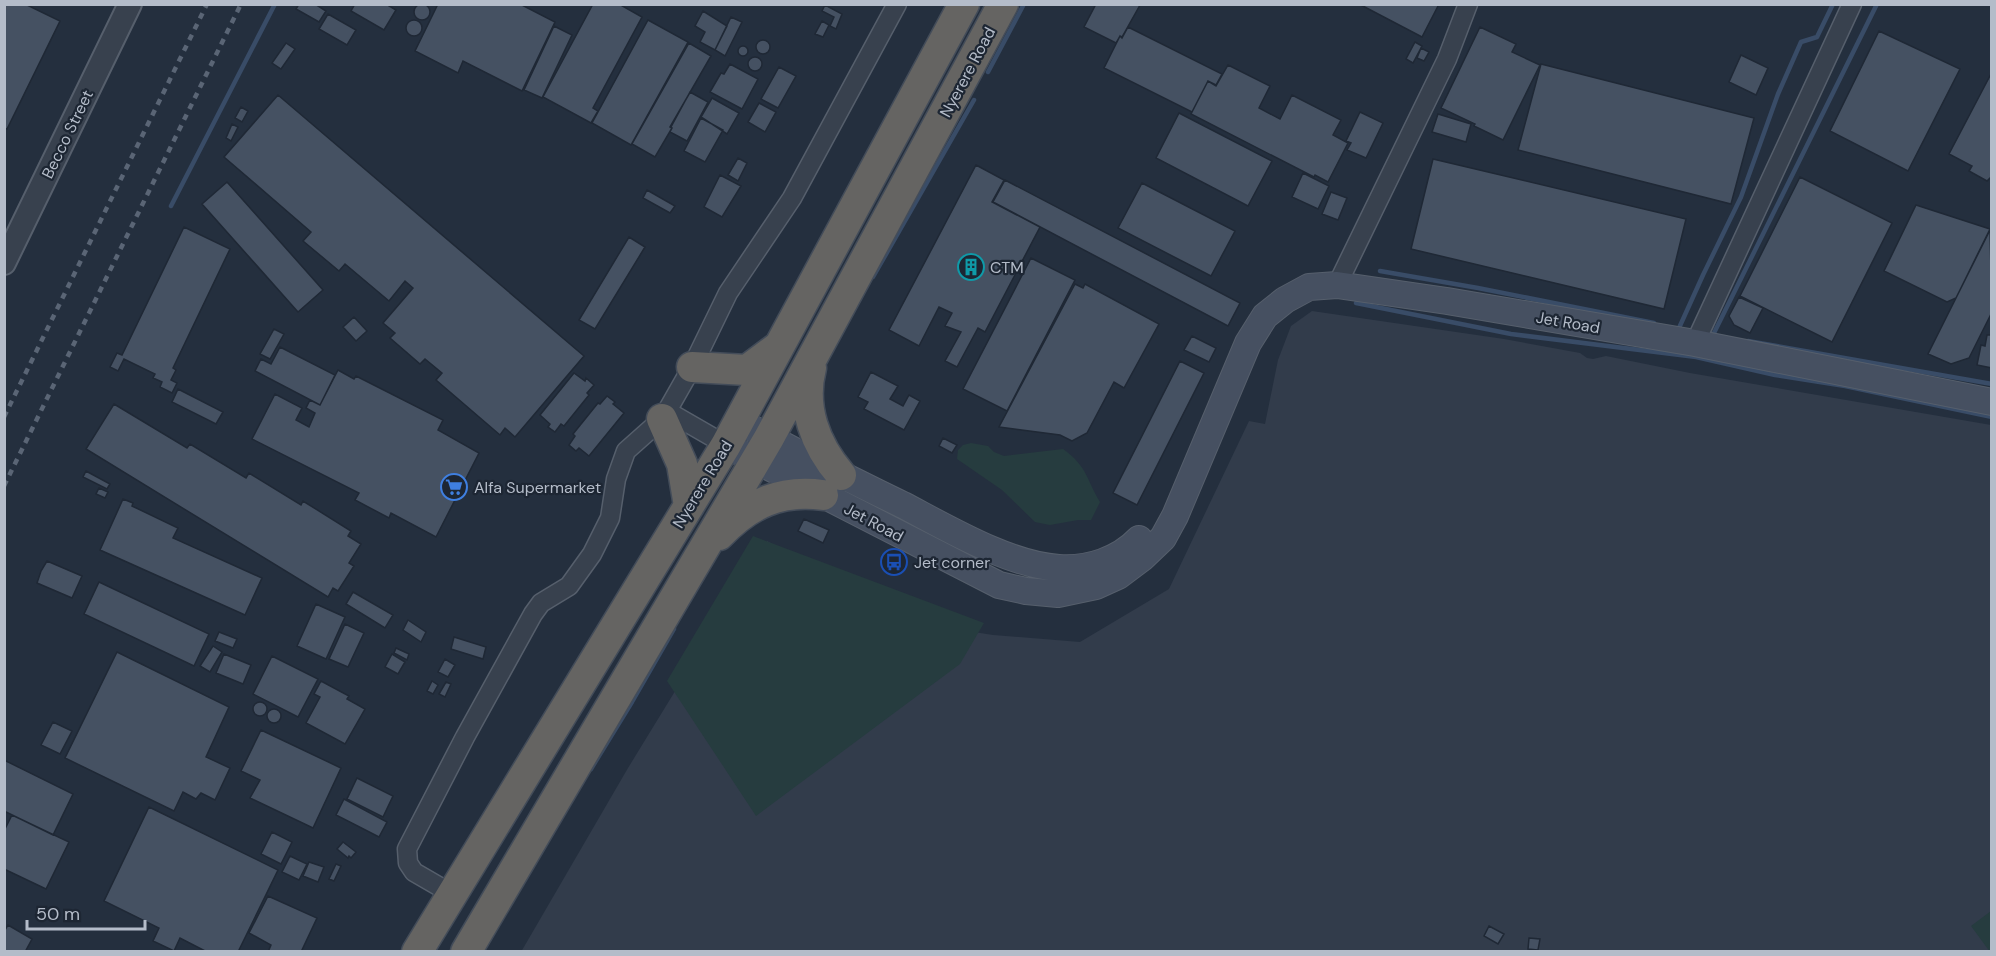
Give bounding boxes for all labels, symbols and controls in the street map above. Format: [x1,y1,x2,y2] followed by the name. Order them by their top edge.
[935,24,1000,121] street label: Nyerere Road
[37,86,98,182] street label: Becco Street
[956,252,986,282] building icon: CTM
[990,257,1024,278] place label: CTM
[1534,307,1602,338] street label: Jet Road
[668,436,737,532] street label: Nyerere Road
[439,472,469,502] supermarket icon: Alfa Supermarket
[474,477,601,498] place label: Alfa Supermarket
[840,498,907,547] street label: Jet Road
[879,547,909,577] bus stop icon: Jet corner
[914,552,990,573] place label: Jet corner
[27,893,146,931] scale bar
[36,902,80,926] text: 50 m

